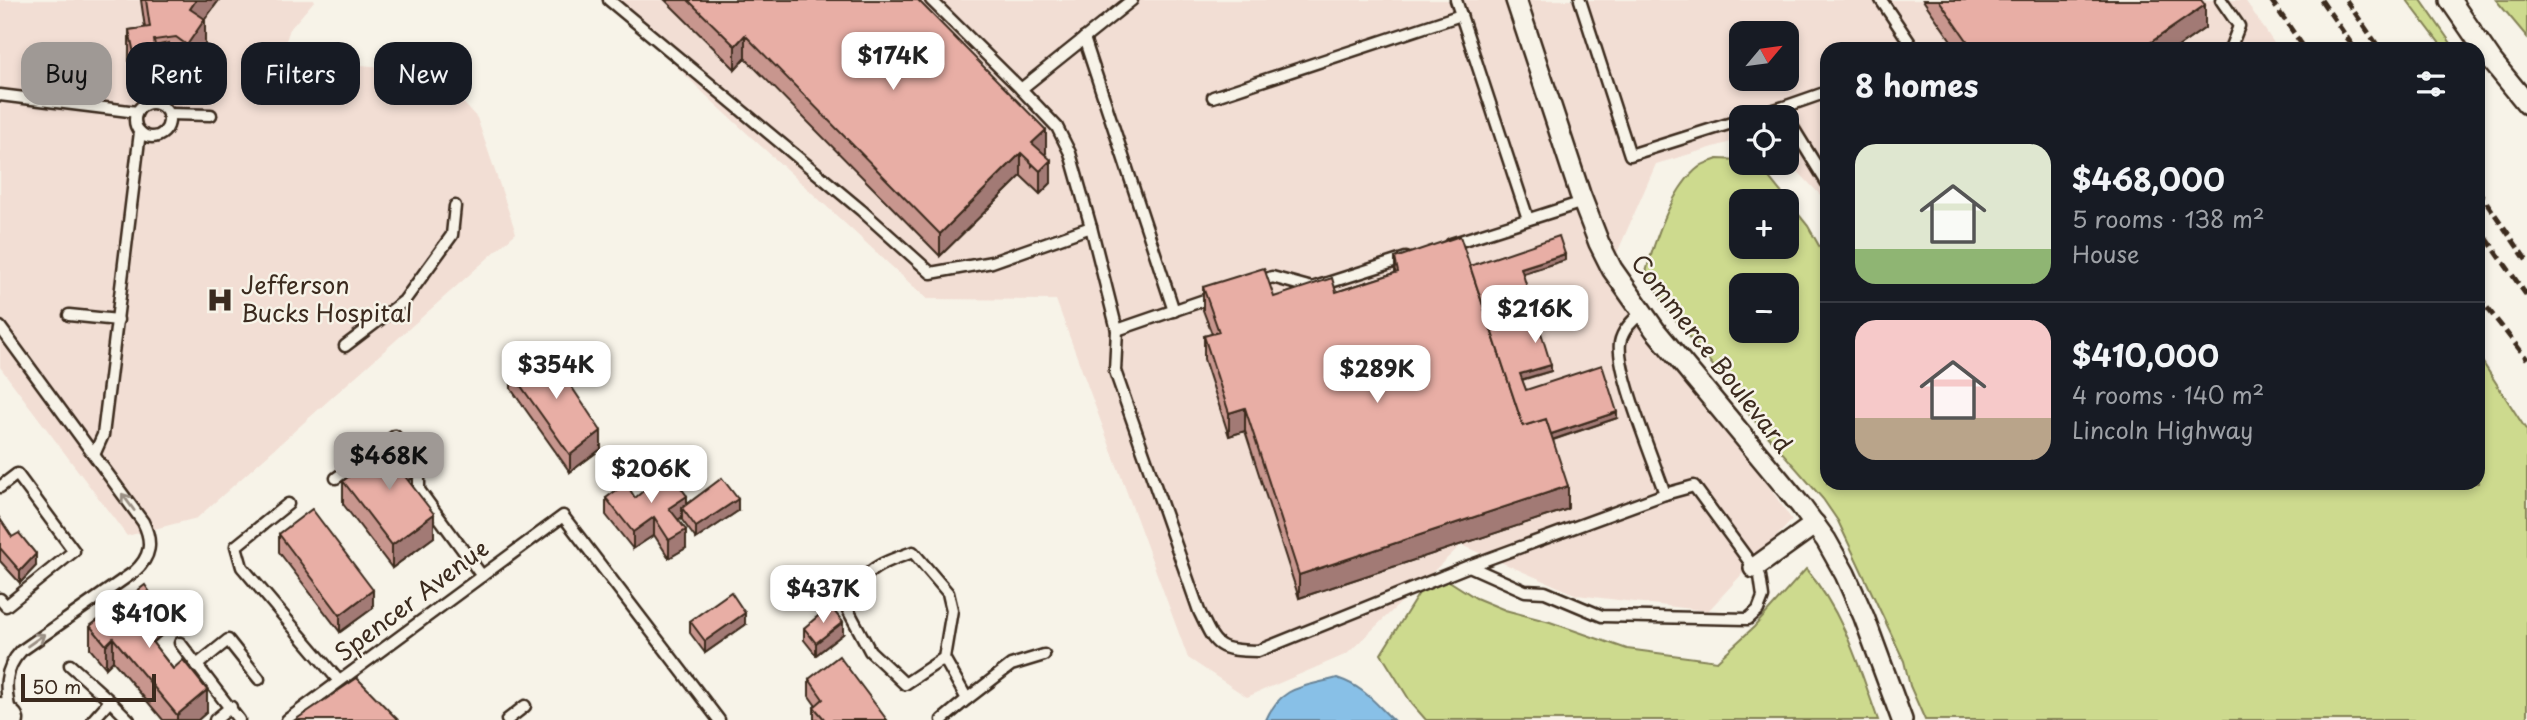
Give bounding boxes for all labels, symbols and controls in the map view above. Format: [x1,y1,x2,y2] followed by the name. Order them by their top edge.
[1729,21,1799,91] north arrow
[1729,21,1799,343] map controls
[844,32,942,92] pin: $174K
[858,37,928,72] text: $174K
[21,42,112,105] chip: Buy
[126,42,227,105] chip: Rent
[241,42,360,105] chip: Filters
[374,42,472,105] chip: New
[1855,62,1978,107] text: 8 homes
[2412,65,2450,103] icon: filters
[1729,105,1799,175] button: locate
[2072,156,2225,201] text: $468,000
[1911,172,1995,256] icon: home
[1729,189,1799,259] button: +
[2072,201,2265,236] text: 5 rooms · 138 m²
[2072,236,2139,271] text: House
[1623,246,1802,460] street label: Commerce Boulevard
[241,266,412,330] place label: Jefferson Bucks Hospital
[1729,273,1799,343] button: −
[205,285,235,315] hospital icon: Jefferson Bucks Hospital
[1486,286,1584,345] pin: $216K
[1497,290,1573,325] text: $216K
[2072,332,2219,377] text: $410,000
[507,342,605,401] pin: $354K
[518,346,594,381] text: $354K
[1328,346,1426,405] pin: $289K
[1911,348,1995,432] icon: home
[1339,350,1415,385] text: $289K
[2072,377,2264,412] text: 4 rooms · 140 m²
[2072,412,2253,447] text: Lincoln Highway
[340,433,438,492] pin: $468K
[350,437,428,472] text: $468K
[602,446,700,505] pin: $206K
[611,450,691,485] text: $206K
[121,493,135,512] one-way arrow
[326,530,495,669] street label: Spencer Avenue
[774,566,872,625] pin: $437K
[786,570,860,605] text: $437K
[100,590,198,650] pin: $410K
[111,595,187,630] text: $410K
[26,633,45,647] one-way arrow
[21,671,156,703] scale bar
[32,672,81,700] text: 50 m

